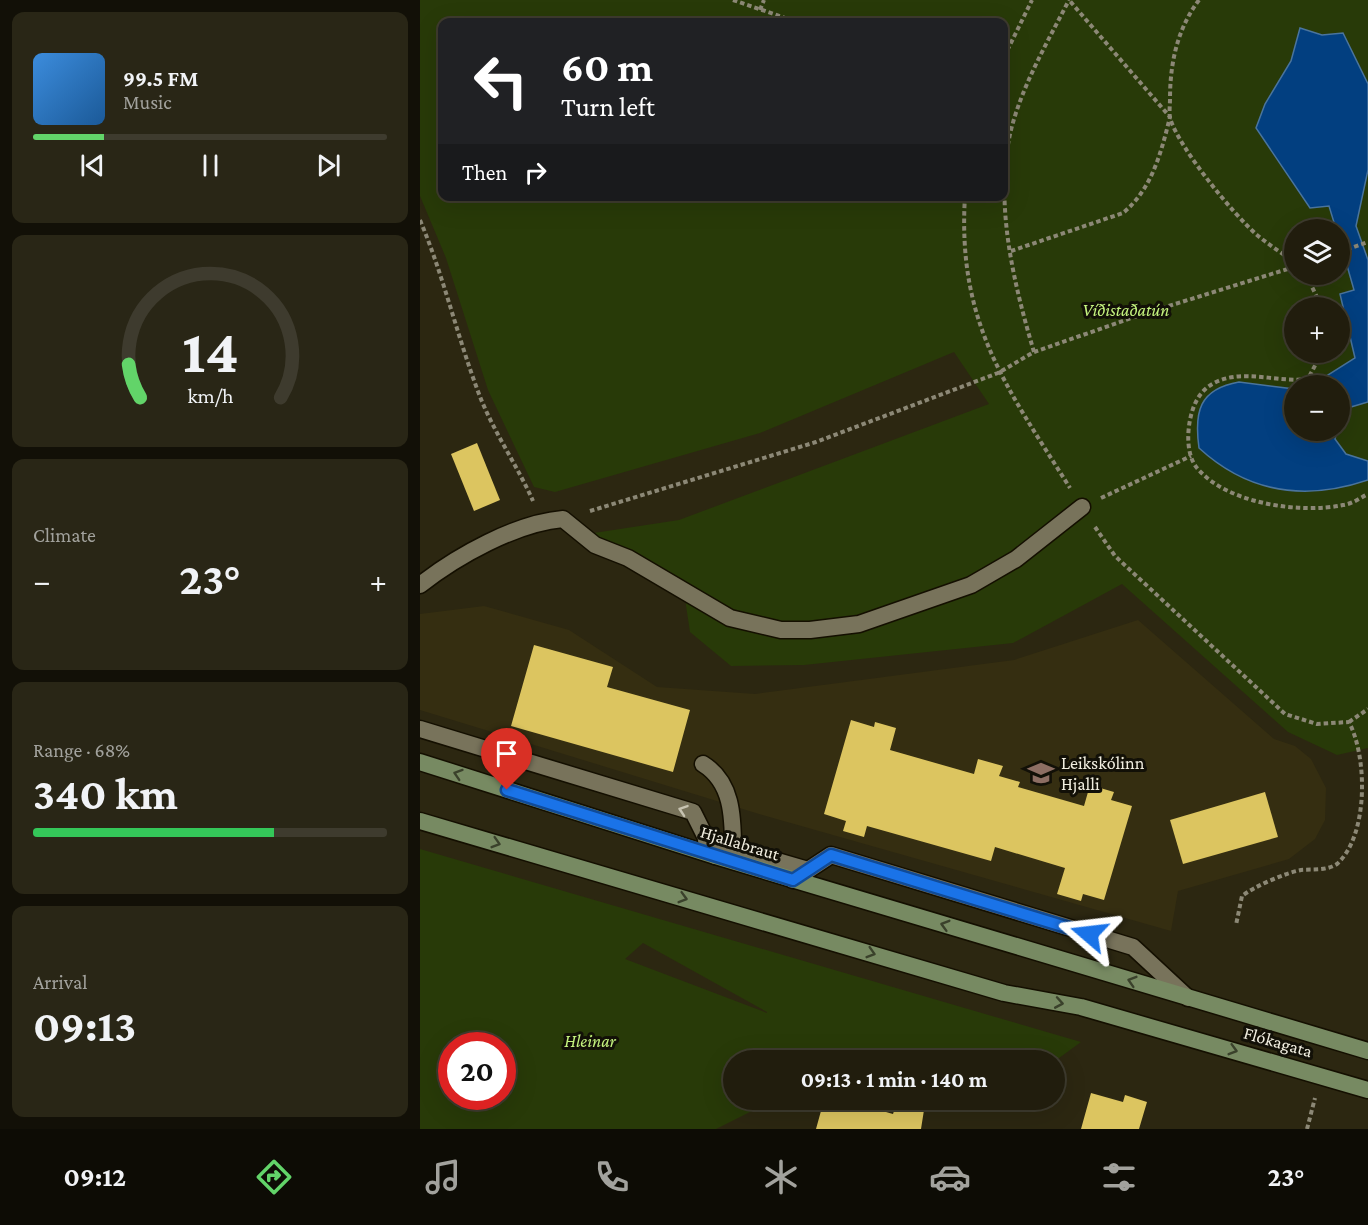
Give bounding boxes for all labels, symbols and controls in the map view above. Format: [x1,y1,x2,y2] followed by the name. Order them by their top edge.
[462,42,540,120] icon: left
[561,43,653,90] text: 60 m
[123,66,198,91] text: 99.5 FM
[123,91,172,113] text: Music
[561,92,655,122] text: Turn left
[76,149,109,182] icon: previous
[194,149,227,182] icon: pause
[312,149,345,182] icon: next
[519,156,552,189] icon: right
[462,160,507,185] text: Then
[1284,219,1350,441] map controls
[1284,219,1350,285] button: layers
[1284,297,1350,363] button: +
[1083,300,1169,320] park label: Víðistaðatún
[182,316,238,385] text: 14
[1284,375,1350,441] button: −
[187,385,234,409] text: km/h
[33,524,96,546] text: Climate
[179,554,241,604] text: 23°
[33,562,50,599] text: −
[370,562,387,599] text: +
[481,728,532,790] pin
[490,737,523,770] icon: arrive
[33,739,130,761] text: Range · 68%
[1061,753,1145,795] place label: Leikskólinn Hjalli
[1026,758,1056,788] school or university icon: Leikskólinn Hjalli
[33,769,178,819] text: 340 km
[453,769,464,781] one-way arrow
[679,805,689,818] one-way arrow
[698,822,783,866] street label: Hjallabraut
[490,836,501,848] one-way arrow
[677,891,688,903] one-way arrow
[1057,902,1121,966] position arrow
[940,920,951,932] one-way arrow
[865,946,875,958] one-way arrow
[33,971,87,993] text: Arrival
[1127,976,1138,988] one-way arrow
[1053,996,1063,1009] one-way arrow
[33,1001,136,1051] text: 09:13
[1241,1023,1315,1061] street label: Flókagata
[564,1031,617,1051] park label: Hleinar
[438,1032,516,1110] speed limit sign: 20
[1227,1043,1238,1055] one-way arrow
[801,1067,987,1092] text: 09:13 · 1 min · 140 m
[253,1156,295,1198] icon: directions
[422,1156,464,1198] icon: music
[591,1156,633,1198] icon: phone
[760,1156,802,1198] icon: climate
[929,1156,971,1198] icon: car
[1098,1156,1140,1198] icon: filters
[64,1162,126,1192] text: 09:12
[1268,1162,1304,1192] text: 23°

